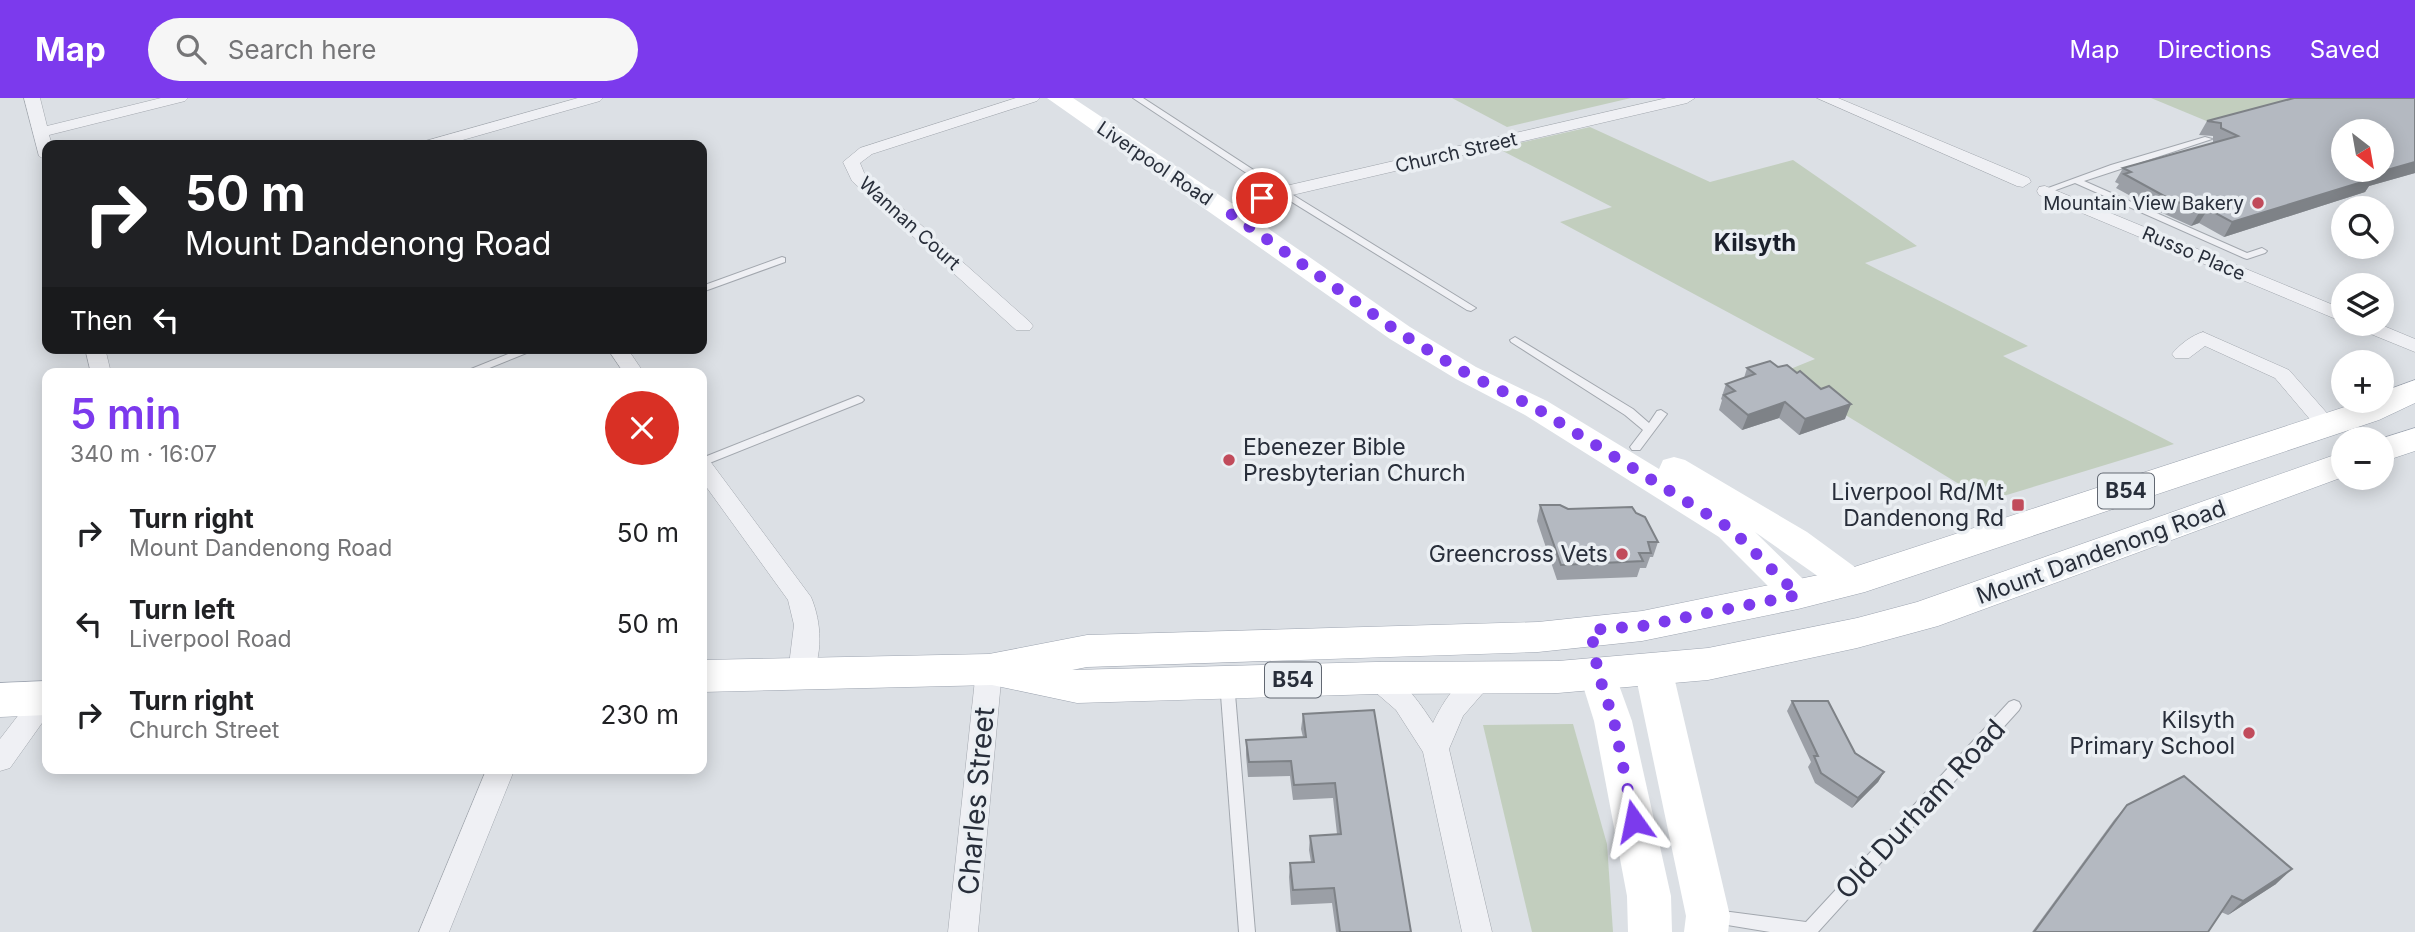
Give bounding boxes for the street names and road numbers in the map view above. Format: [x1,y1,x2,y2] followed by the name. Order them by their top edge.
[1093,116,1217,211] street label: Liverpool Road
[1393,127,1519,178] street label: Church Street
[854,172,965,275] street label: Wannan Court
[2139,221,2249,285] street label: Russo Place
[2098,474,2154,508] road number: B54
[1972,494,2230,610] street label: Mount Dandenong Road
[1265,662,1321,698] road number: B54
[951,706,1001,896] street label: Charles Street
[1828,712,2012,906] street label: Old Durham Road

